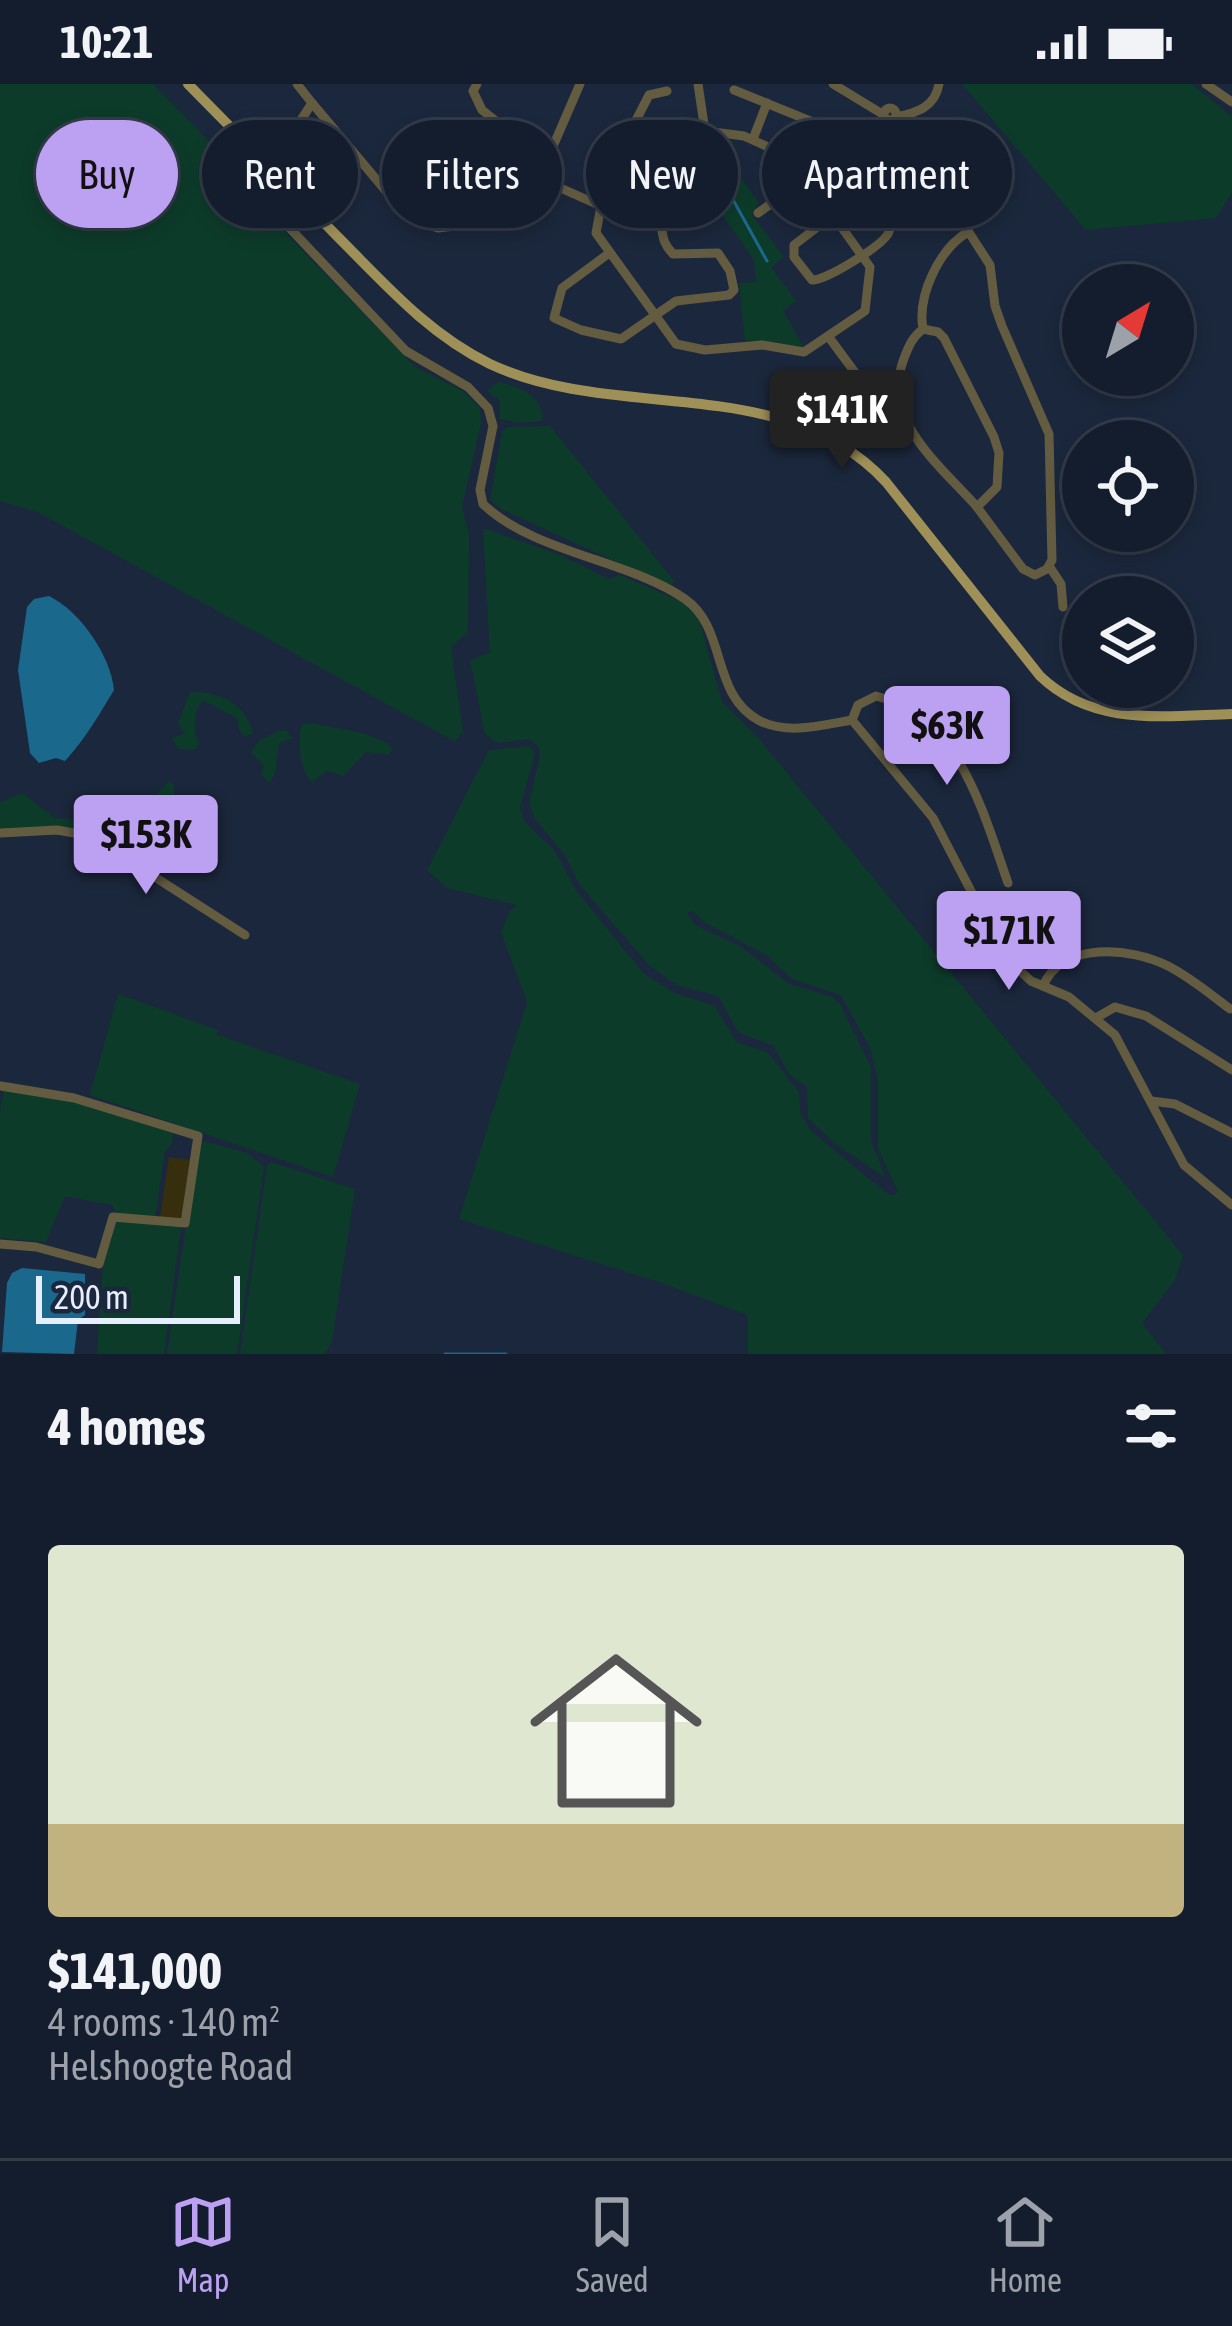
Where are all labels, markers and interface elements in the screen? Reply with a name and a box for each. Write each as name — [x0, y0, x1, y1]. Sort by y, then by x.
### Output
text: 10:21 — [60, 16, 154, 68]
chip: Buy — [36, 120, 178, 228]
chip: Rent — [202, 120, 358, 228]
chip: Filters — [382, 120, 562, 228]
chip: New — [586, 120, 738, 228]
chip: Apartment — [762, 120, 1012, 228]
north arrow — [1062, 264, 1194, 396]
map controls — [1062, 264, 1194, 708]
pin: $141K — [758, 370, 926, 472]
text: $141K — [797, 387, 887, 431]
button: locate — [1062, 420, 1194, 552]
button: layers — [1062, 576, 1194, 708]
pin: $63K — [876, 686, 1018, 788]
text: $63K — [911, 703, 983, 747]
pin: $153K — [62, 795, 230, 897]
text: $153K — [101, 812, 191, 856]
pin: $171K — [925, 891, 1093, 993]
text: $171K — [964, 908, 1054, 952]
scale bar — [36, 1270, 240, 1323]
text: 200 m — [54, 1278, 129, 1316]
icon: filters — [1118, 1393, 1184, 1459]
text: 4 homes — [48, 1397, 206, 1456]
icon: home — [508, 1623, 724, 1839]
text: $141,000 — [48, 1941, 222, 2000]
text: 4 rooms · 140 m² — [48, 2000, 280, 2044]
text: Helshoogte Road — [48, 2044, 293, 2088]
tab: Map — [170, 2189, 236, 2299]
tab: Saved — [576, 2189, 649, 2299]
tab: Home — [989, 2189, 1062, 2299]

